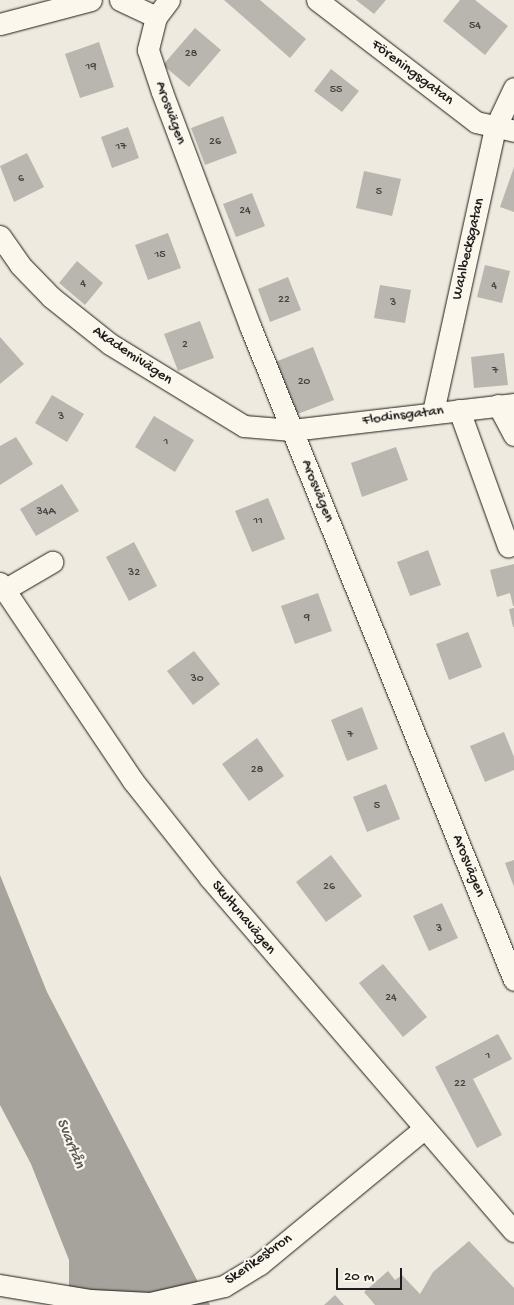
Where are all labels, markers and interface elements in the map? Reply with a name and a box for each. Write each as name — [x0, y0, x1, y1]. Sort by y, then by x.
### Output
house number: 54 — [469, 20, 481, 34]
street label: Föreningsgatan — [367, 36, 457, 110]
house number: 28 — [185, 48, 197, 62]
house number: 19 — [86, 61, 96, 75]
street label: Arosvägen — [150, 79, 190, 147]
house number: 55 — [330, 84, 342, 98]
house number: 26 — [209, 136, 221, 150]
house number: 17 — [115, 141, 127, 155]
house number: 6 — [18, 173, 24, 187]
house number: 5 — [376, 186, 382, 200]
street label: Wahlbecksgatan — [449, 196, 489, 302]
house number: 24 — [239, 205, 251, 219]
house number: 15 — [154, 249, 166, 263]
house number: 4 — [80, 278, 86, 292]
house number: 4 — [491, 280, 497, 294]
house number: 22 — [278, 294, 290, 308]
house number: 3 — [390, 297, 396, 311]
street label: Akademivägen — [89, 323, 175, 389]
house number: 2 — [182, 339, 188, 353]
house number: 7 — [492, 365, 498, 379]
house number: 20 — [298, 376, 310, 390]
street label: Flodinsgatan — [361, 402, 445, 430]
house number: 3 — [58, 411, 64, 425]
house number: 1 — [164, 436, 168, 450]
street label: Arosvägen — [296, 457, 338, 525]
house number: 34A — [37, 506, 55, 520]
house number: 11 — [253, 515, 263, 529]
house number: 32 — [128, 567, 140, 581]
house number: 9 — [304, 612, 310, 626]
house number: 30 — [190, 673, 204, 687]
house number: 7 — [347, 729, 353, 743]
house number: 28 — [251, 764, 263, 778]
house number: 5 — [374, 800, 380, 814]
street label: Arosvägen — [447, 832, 489, 900]
street label: Skultunavägen — [207, 877, 279, 959]
house number: 26 — [323, 881, 335, 895]
house number: 3 — [436, 923, 442, 937]
house number: 24 — [385, 992, 397, 1006]
house number: 1 — [486, 1050, 490, 1064]
house number: 22 — [454, 1078, 466, 1092]
water label: Svartån — [50, 1116, 88, 1172]
street label: Skerikesbron — [222, 1230, 296, 1290]
scale bar — [339, 1258, 405, 1290]
text: 20 m — [344, 1268, 374, 1286]

